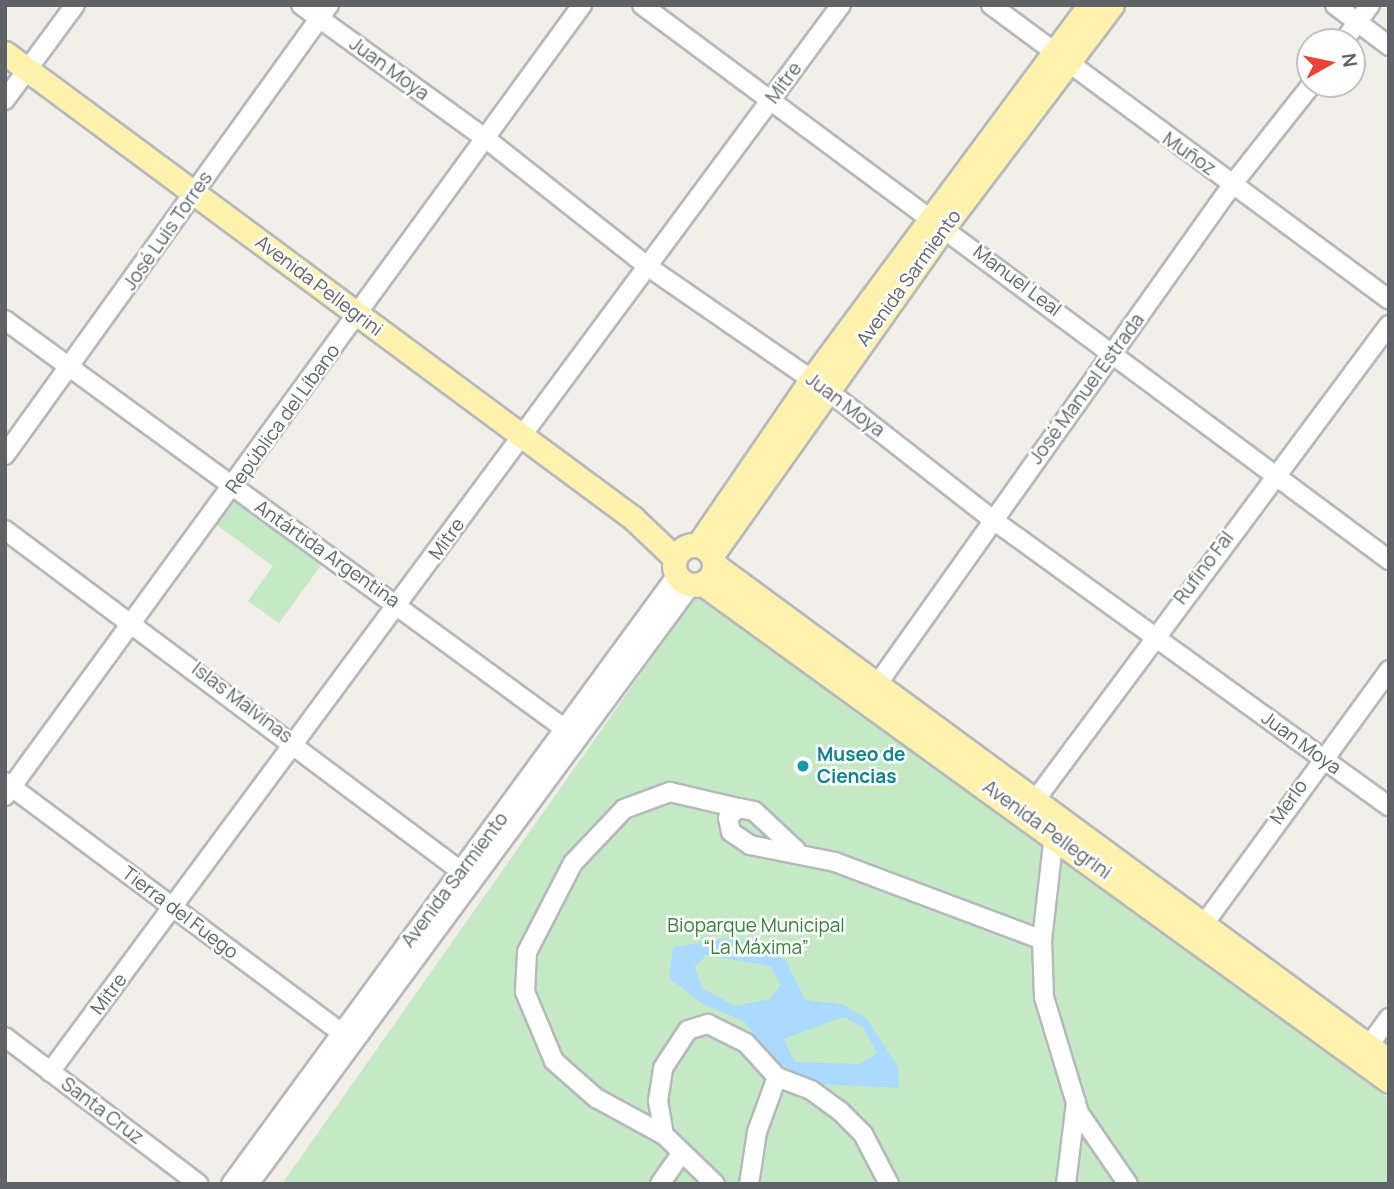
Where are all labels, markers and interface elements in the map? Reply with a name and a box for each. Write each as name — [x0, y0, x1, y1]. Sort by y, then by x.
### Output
north arrow — [1296, 28, 1366, 98]
street label: Juan Moya — [345, 33, 433, 105]
text: N — [1336, 51, 1364, 69]
street label: Mitre — [761, 58, 807, 108]
street label: Muñoz — [1158, 128, 1220, 180]
street label: José Luis Torres — [119, 167, 217, 295]
street label: Avenida Sarmiento — [852, 205, 966, 351]
street label: Avenida Pellegrini — [251, 231, 387, 341]
street label: Manuel Leal — [969, 241, 1065, 321]
street label: José Manuel Estrada — [1025, 309, 1149, 469]
street label: República del Líbano — [221, 340, 345, 498]
street label: Juan Moya — [801, 368, 889, 442]
street label: Antártida Argentina — [250, 495, 404, 613]
street label: Mitre — [424, 514, 470, 564]
street label: Rufino Fal — [1169, 527, 1239, 609]
street label: Islas Malvinas — [187, 658, 297, 748]
street label: Juan Moya — [1257, 707, 1345, 779]
place label: Museo de Ciencias — [817, 744, 906, 788]
marker: Museo de Ciencias — [795, 758, 811, 774]
street label: Merlo — [1265, 775, 1313, 829]
street label: Avenida Pellegrini — [978, 776, 1116, 884]
street label: Avenida Sarmiento — [397, 808, 513, 952]
street label: Tierra del Fuego — [117, 862, 243, 964]
park label: Bioparque Municipal “La Máxima” — [667, 915, 845, 959]
street label: Mitre — [86, 969, 132, 1019]
street label: Santa Cruz — [56, 1073, 148, 1149]

